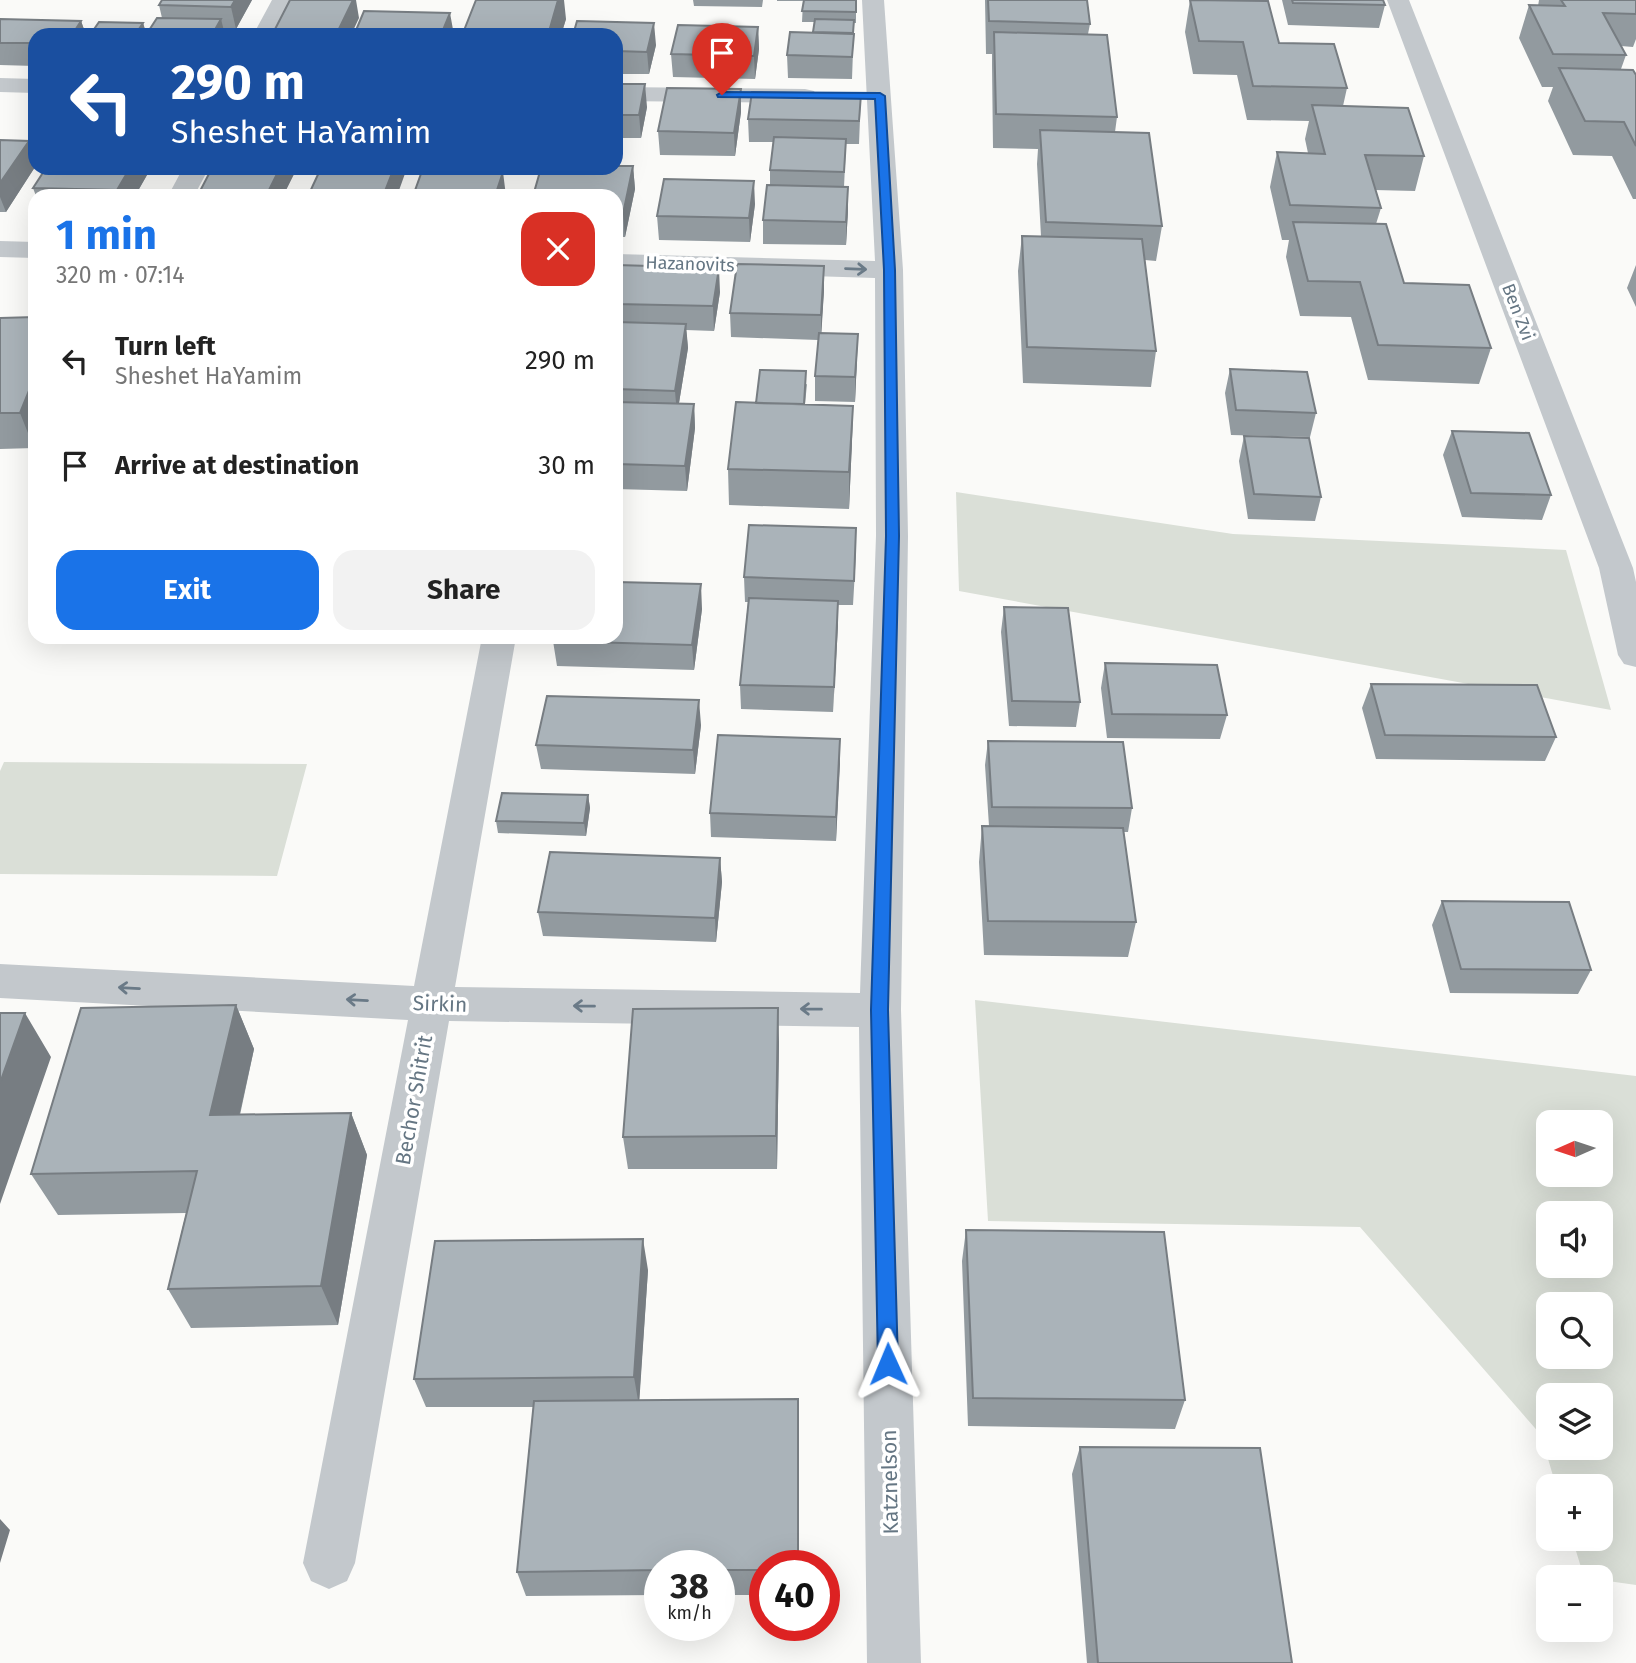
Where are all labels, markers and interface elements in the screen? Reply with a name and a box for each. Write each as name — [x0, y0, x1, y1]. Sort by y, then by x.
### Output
pin — [692, 23, 752, 95]
icon: arrive — [703, 34, 741, 72]
text: 290 m — [171, 53, 305, 112]
icon: left — [56, 56, 147, 147]
text: Sheshet HaYamim — [171, 113, 431, 151]
text: 1 min — [56, 210, 157, 260]
button: close — [521, 212, 595, 286]
street label: Hazanovits — [645, 251, 735, 277]
text: 320 m · 07:14 — [56, 261, 184, 289]
one-way arrow — [844, 262, 867, 276]
street label: Ben Zvi — [1497, 280, 1539, 344]
text: Turn left — [115, 331, 216, 362]
icon: left — [56, 342, 94, 380]
text: 290 m — [525, 345, 595, 376]
text: Sheshet HaYamim — [115, 362, 302, 390]
icon: arrive — [56, 447, 94, 485]
text: Arrive at destination — [115, 450, 359, 481]
text: 30 m — [538, 450, 595, 481]
button: Exit — [56, 550, 319, 630]
button: Share — [333, 550, 595, 630]
one-way arrow — [119, 981, 141, 994]
street label: Sirkin — [412, 990, 468, 1018]
one-way arrow — [345, 994, 368, 1007]
one-way arrow — [573, 999, 596, 1013]
one-way arrow — [800, 1002, 823, 1016]
street label: Bechor Shitrit — [390, 1033, 438, 1167]
north arrow — [1536, 1110, 1614, 1186]
map controls — [1536, 1110, 1613, 1642]
button: sound — [1536, 1201, 1613, 1278]
button: search — [1536, 1292, 1613, 1369]
position arrow — [851, 1327, 925, 1401]
button: layers — [1536, 1383, 1613, 1460]
street label: Katznelson — [876, 1429, 904, 1535]
button: + — [1536, 1474, 1613, 1551]
speed limit sign: 40 — [749, 1550, 840, 1641]
text: 38 — [670, 1565, 709, 1607]
button: − — [1536, 1565, 1613, 1642]
text: km/h — [667, 1602, 712, 1624]

